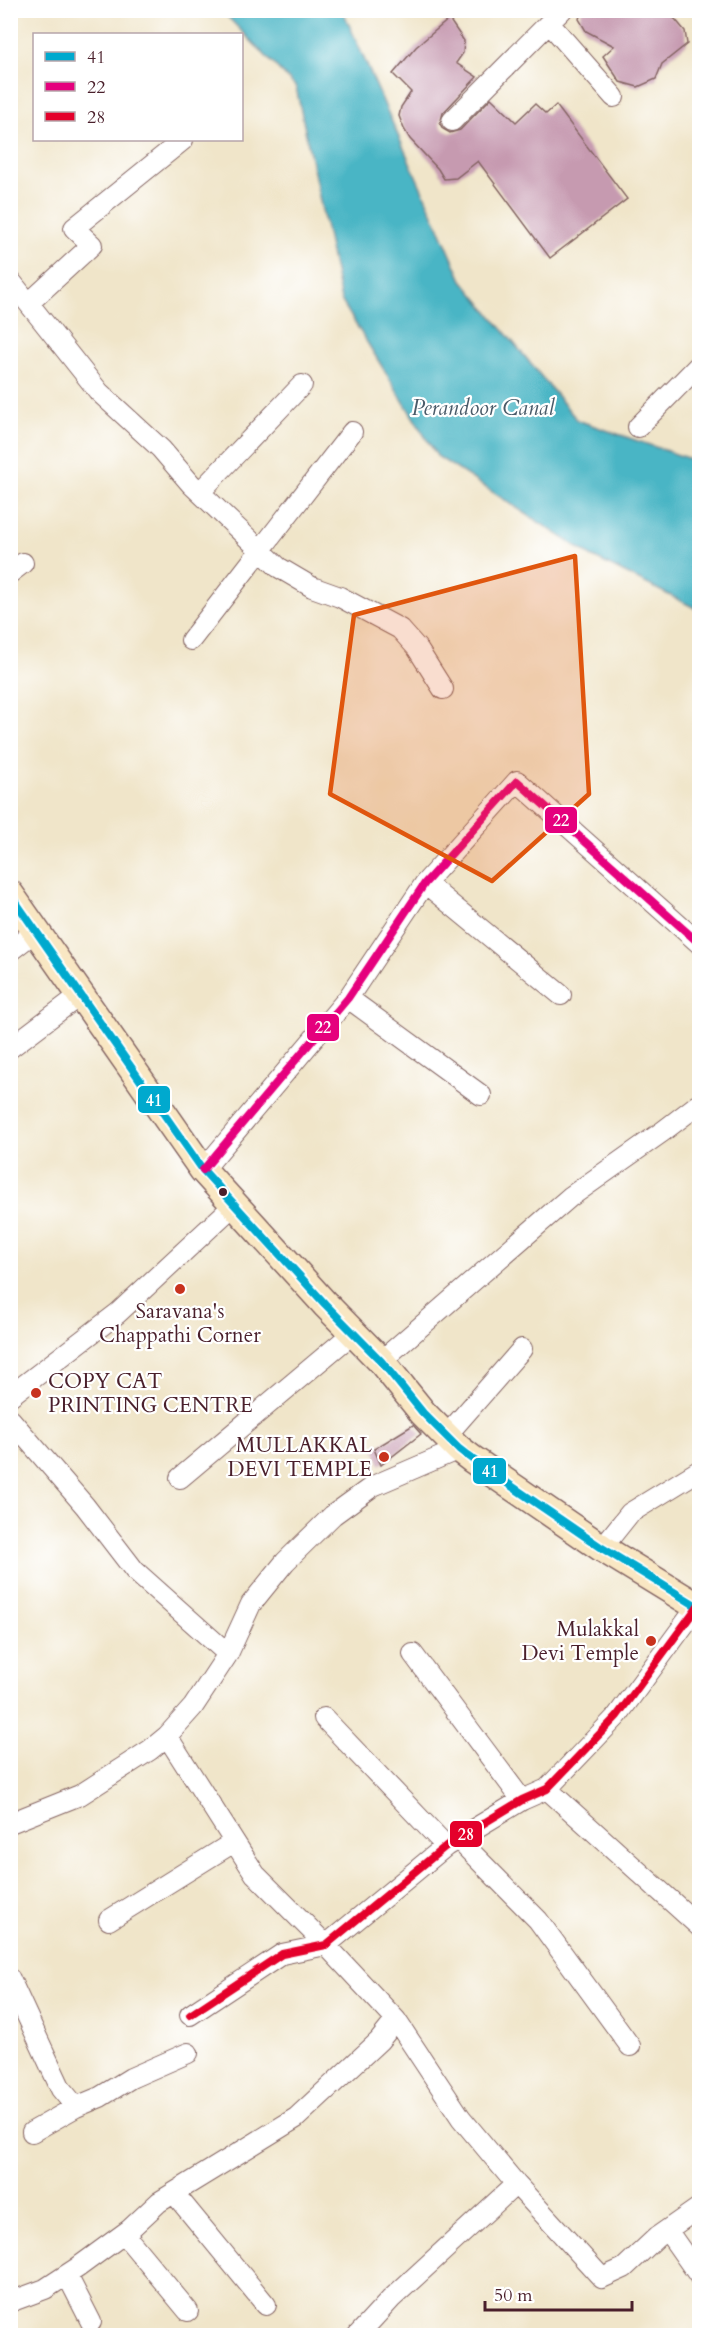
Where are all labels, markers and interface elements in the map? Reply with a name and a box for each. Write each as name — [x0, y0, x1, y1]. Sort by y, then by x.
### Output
legend — [33, 33, 243, 141]
text: 41 — [87, 45, 105, 70]
text: 22 — [87, 75, 105, 100]
text: 28 — [87, 105, 105, 130]
water label: Perandoor Canal — [412, 393, 555, 423]
line badge: 22 — [544, 806, 578, 834]
text: 22 — [553, 810, 569, 832]
line badge: 22 — [306, 1013, 340, 1042]
text: 22 — [315, 1017, 331, 1039]
line badge: 41 — [137, 1085, 171, 1114]
text: 41 — [146, 1090, 162, 1112]
unlabelled marker — [217, 1186, 229, 1198]
marker: Saravana's Chappathi Corner — [173, 1282, 187, 1296]
place label: Saravana's Chappathi Corner — [99, 1297, 261, 1350]
place label: COPY CAT PRINTING CENTRE — [48, 1367, 253, 1420]
marker: COPY CAT PRINTING CENTRE — [29, 1386, 43, 1400]
place label: MULLAKKAL DEVI TEMPLE — [228, 1431, 372, 1484]
marker: MULLAKKAL DEVI TEMPLE — [377, 1450, 391, 1464]
line badge: 41 — [472, 1457, 507, 1485]
text: 41 — [482, 1461, 498, 1483]
place label: Mulakkal Devi Temple — [521, 1615, 639, 1668]
marker: Mulakkal Devi Temple — [644, 1634, 658, 1648]
line badge: 28 — [449, 1820, 483, 1848]
text: 28 — [458, 1824, 474, 1846]
scale bar — [485, 2274, 632, 2312]
text: 50 m — [494, 2283, 533, 2308]

